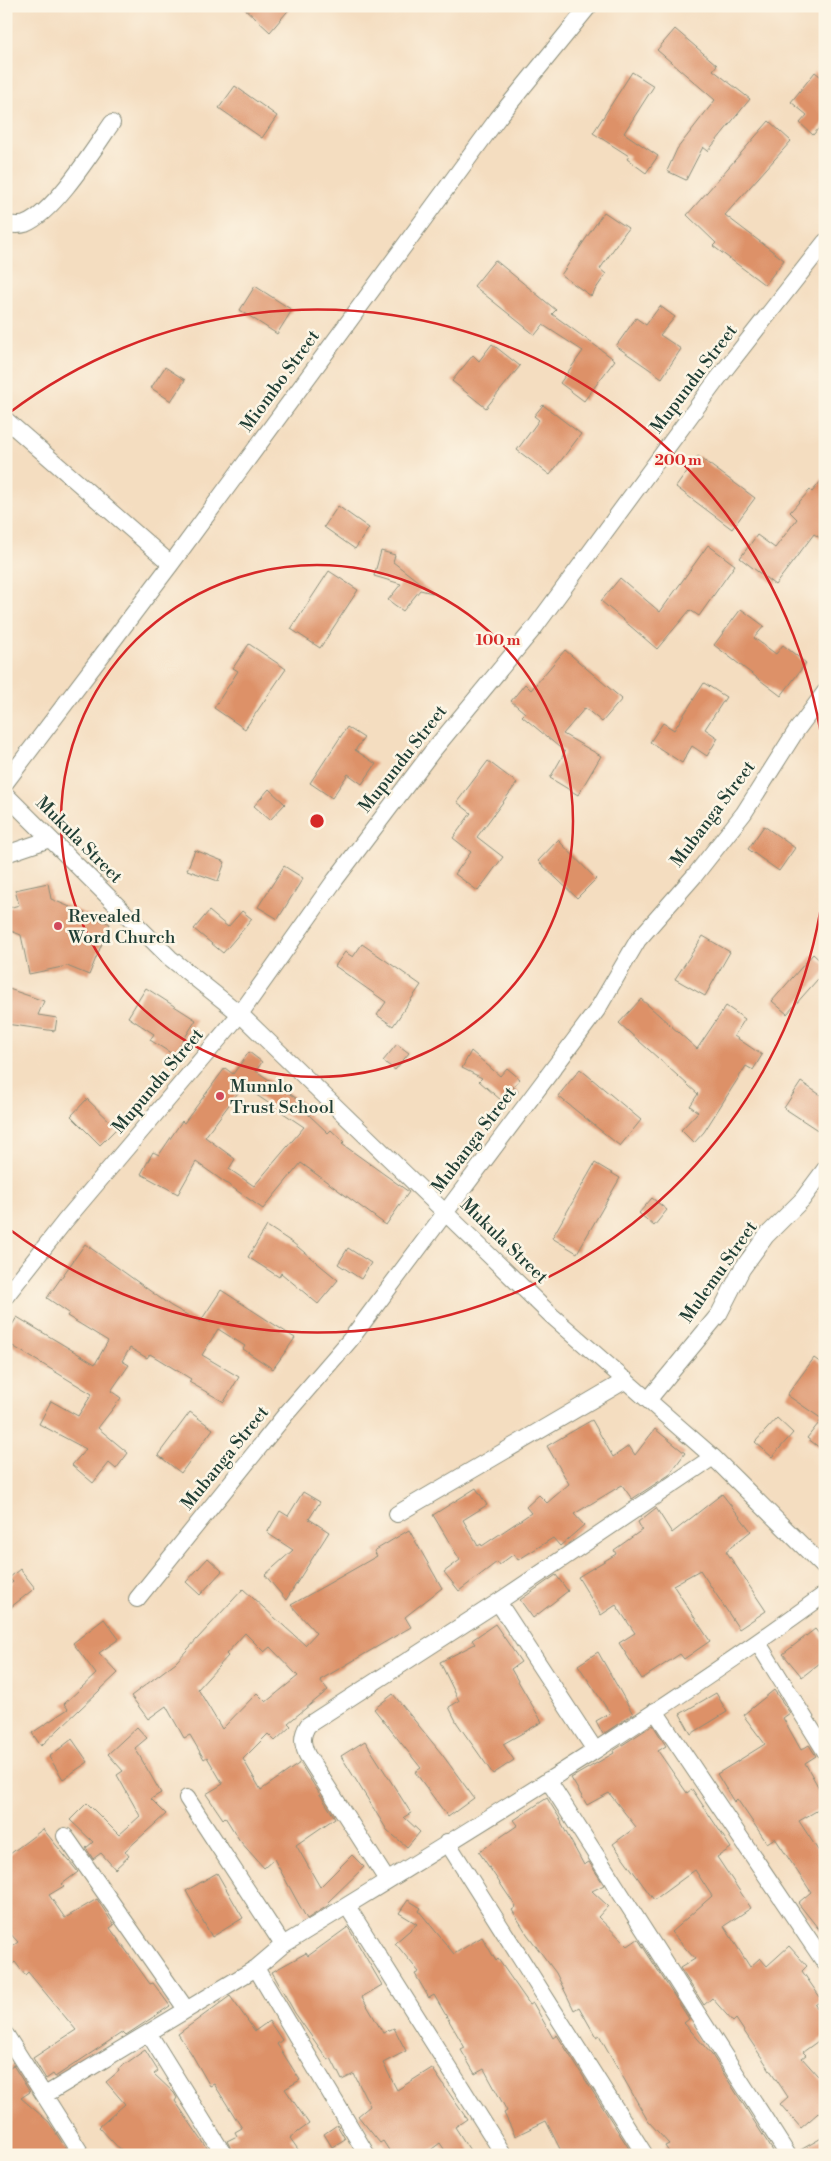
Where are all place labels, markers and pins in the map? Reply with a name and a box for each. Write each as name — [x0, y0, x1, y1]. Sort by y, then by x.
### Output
centre of rings — [308, 812, 326, 830]
place label: Revealed Word Church — [67, 905, 176, 949]
marker: Revealed Word Church — [52, 920, 64, 932]
place label: Munnlo Trust School — [230, 1075, 335, 1119]
marker: Munnlo Trust School — [214, 1090, 226, 1102]

